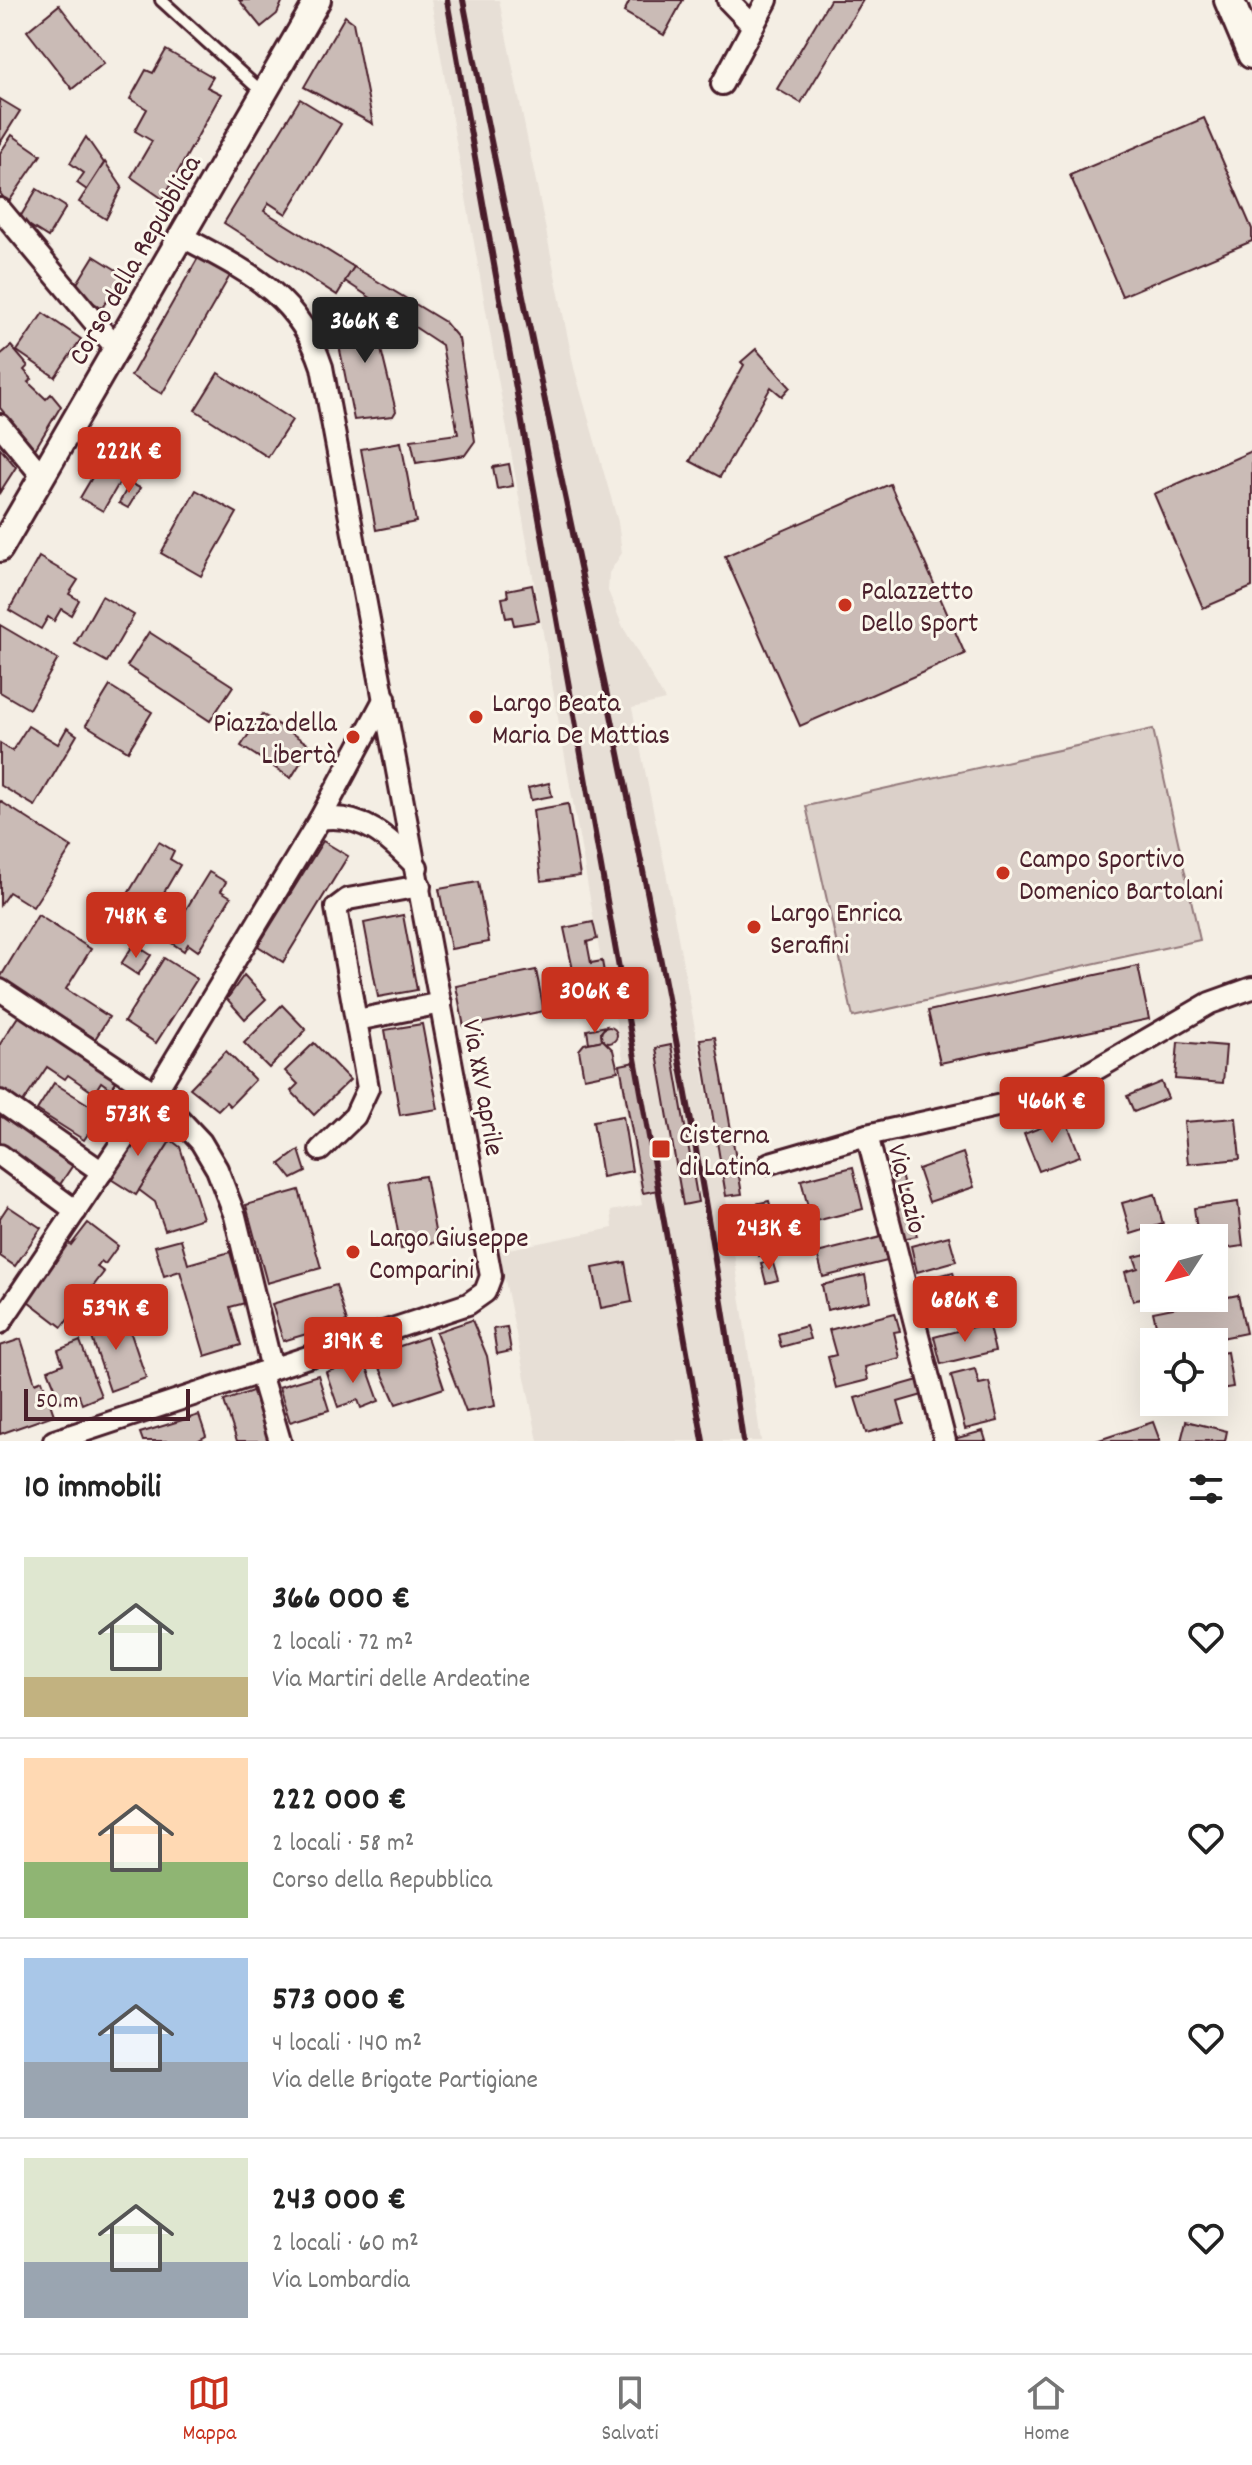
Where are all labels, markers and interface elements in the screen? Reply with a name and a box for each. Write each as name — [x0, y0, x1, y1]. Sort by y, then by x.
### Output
street label: Corso della Repubblica — [61, 148, 214, 374]
pin: 366K € — [300, 297, 430, 365]
text: 366K € — [330, 304, 400, 341]
pin: 222K € — [64, 427, 194, 495]
text: 222K € — [96, 434, 162, 471]
place label: Palazzetto Dello Sport — [861, 574, 978, 646]
marker: Palazzetto Dello Sport — [836, 596, 854, 614]
place label: Largo Beata Maria De Mattias — [492, 686, 670, 758]
place label: Piazza della Libertà — [213, 706, 338, 778]
marker: Largo Beata Maria De Mattias — [467, 708, 485, 726]
marker: Piazza della Libertà — [344, 728, 362, 746]
place label: Campo Sportivo Domenico Bartolani — [1019, 842, 1223, 914]
marker: Campo Sportivo Domenico Bartolani — [994, 864, 1012, 882]
pin: 748K € — [71, 892, 201, 960]
place label: Largo Enrica Serafini — [770, 896, 903, 968]
text: 748K € — [104, 899, 168, 936]
marker: Largo Enrica Serafini — [745, 918, 763, 936]
pin: 306K € — [530, 967, 660, 1035]
text: 306K € — [560, 974, 630, 1011]
street label: Via XXV aprile — [448, 1016, 512, 1159]
pin: 466K € — [987, 1077, 1117, 1145]
text: 466K € — [1018, 1084, 1086, 1121]
pin: 573K € — [73, 1090, 203, 1158]
text: 573K € — [105, 1097, 171, 1134]
place label: Cisterna di Latina — [679, 1118, 771, 1190]
marker: Cisterna di Latina — [650, 1138, 672, 1160]
street label: Via Lazio — [874, 1140, 935, 1238]
pin: 243K € — [704, 1204, 834, 1272]
text: 243K € — [736, 1211, 802, 1248]
place label: Largo Giuseppe Comparini — [369, 1221, 529, 1293]
north arrow — [1140, 1224, 1228, 1312]
map controls — [1140, 1224, 1228, 1416]
marker: Largo Giuseppe Comparini — [344, 1243, 362, 1261]
pin: 686K € — [900, 1276, 1030, 1344]
text: 686K € — [931, 1283, 999, 1320]
pin: 539K € — [51, 1284, 181, 1352]
text: 539K € — [82, 1291, 150, 1328]
pin: 319K € — [288, 1317, 418, 1385]
text: 319K € — [322, 1324, 384, 1361]
button: locate — [1140, 1328, 1228, 1416]
scale bar — [24, 1385, 190, 1421]
text: 50 m — [36, 1387, 78, 1418]
text: 10 immobili — [24, 1465, 161, 1514]
icon: filters — [1184, 1467, 1228, 1511]
text: 366 000 € — [272, 1576, 411, 1625]
icon: home — [88, 1589, 184, 1685]
icon: heart — [1184, 1615, 1228, 1659]
text: 2 locali · 72 m² — [272, 1625, 413, 1662]
text: Via Martiri delle Ardeatine — [272, 1662, 530, 1699]
text: 222 000 € — [272, 1777, 407, 1826]
icon: home — [88, 1790, 184, 1886]
icon: heart — [1184, 1816, 1228, 1860]
text: 2 locali · 58 m² — [272, 1826, 414, 1863]
text: Corso della Repubblica — [272, 1863, 492, 1900]
text: 573 000 € — [272, 1977, 406, 2026]
icon: home — [88, 1990, 184, 2086]
icon: heart — [1184, 2016, 1228, 2060]
text: 4 locali · 140 m² — [272, 2026, 422, 2063]
text: Via delle Brigate Partigiane — [272, 2063, 538, 2100]
text: 243 000 € — [272, 2177, 406, 2226]
icon: home — [88, 2190, 184, 2286]
icon: heart — [1184, 2216, 1228, 2260]
text: 2 locali · 60 m² — [272, 2226, 419, 2263]
text: Via Lombardia — [272, 2263, 410, 2300]
tab: Mappa — [183, 2371, 236, 2450]
tab: Salvati — [602, 2371, 658, 2450]
tab: Home — [1024, 2371, 1069, 2450]

